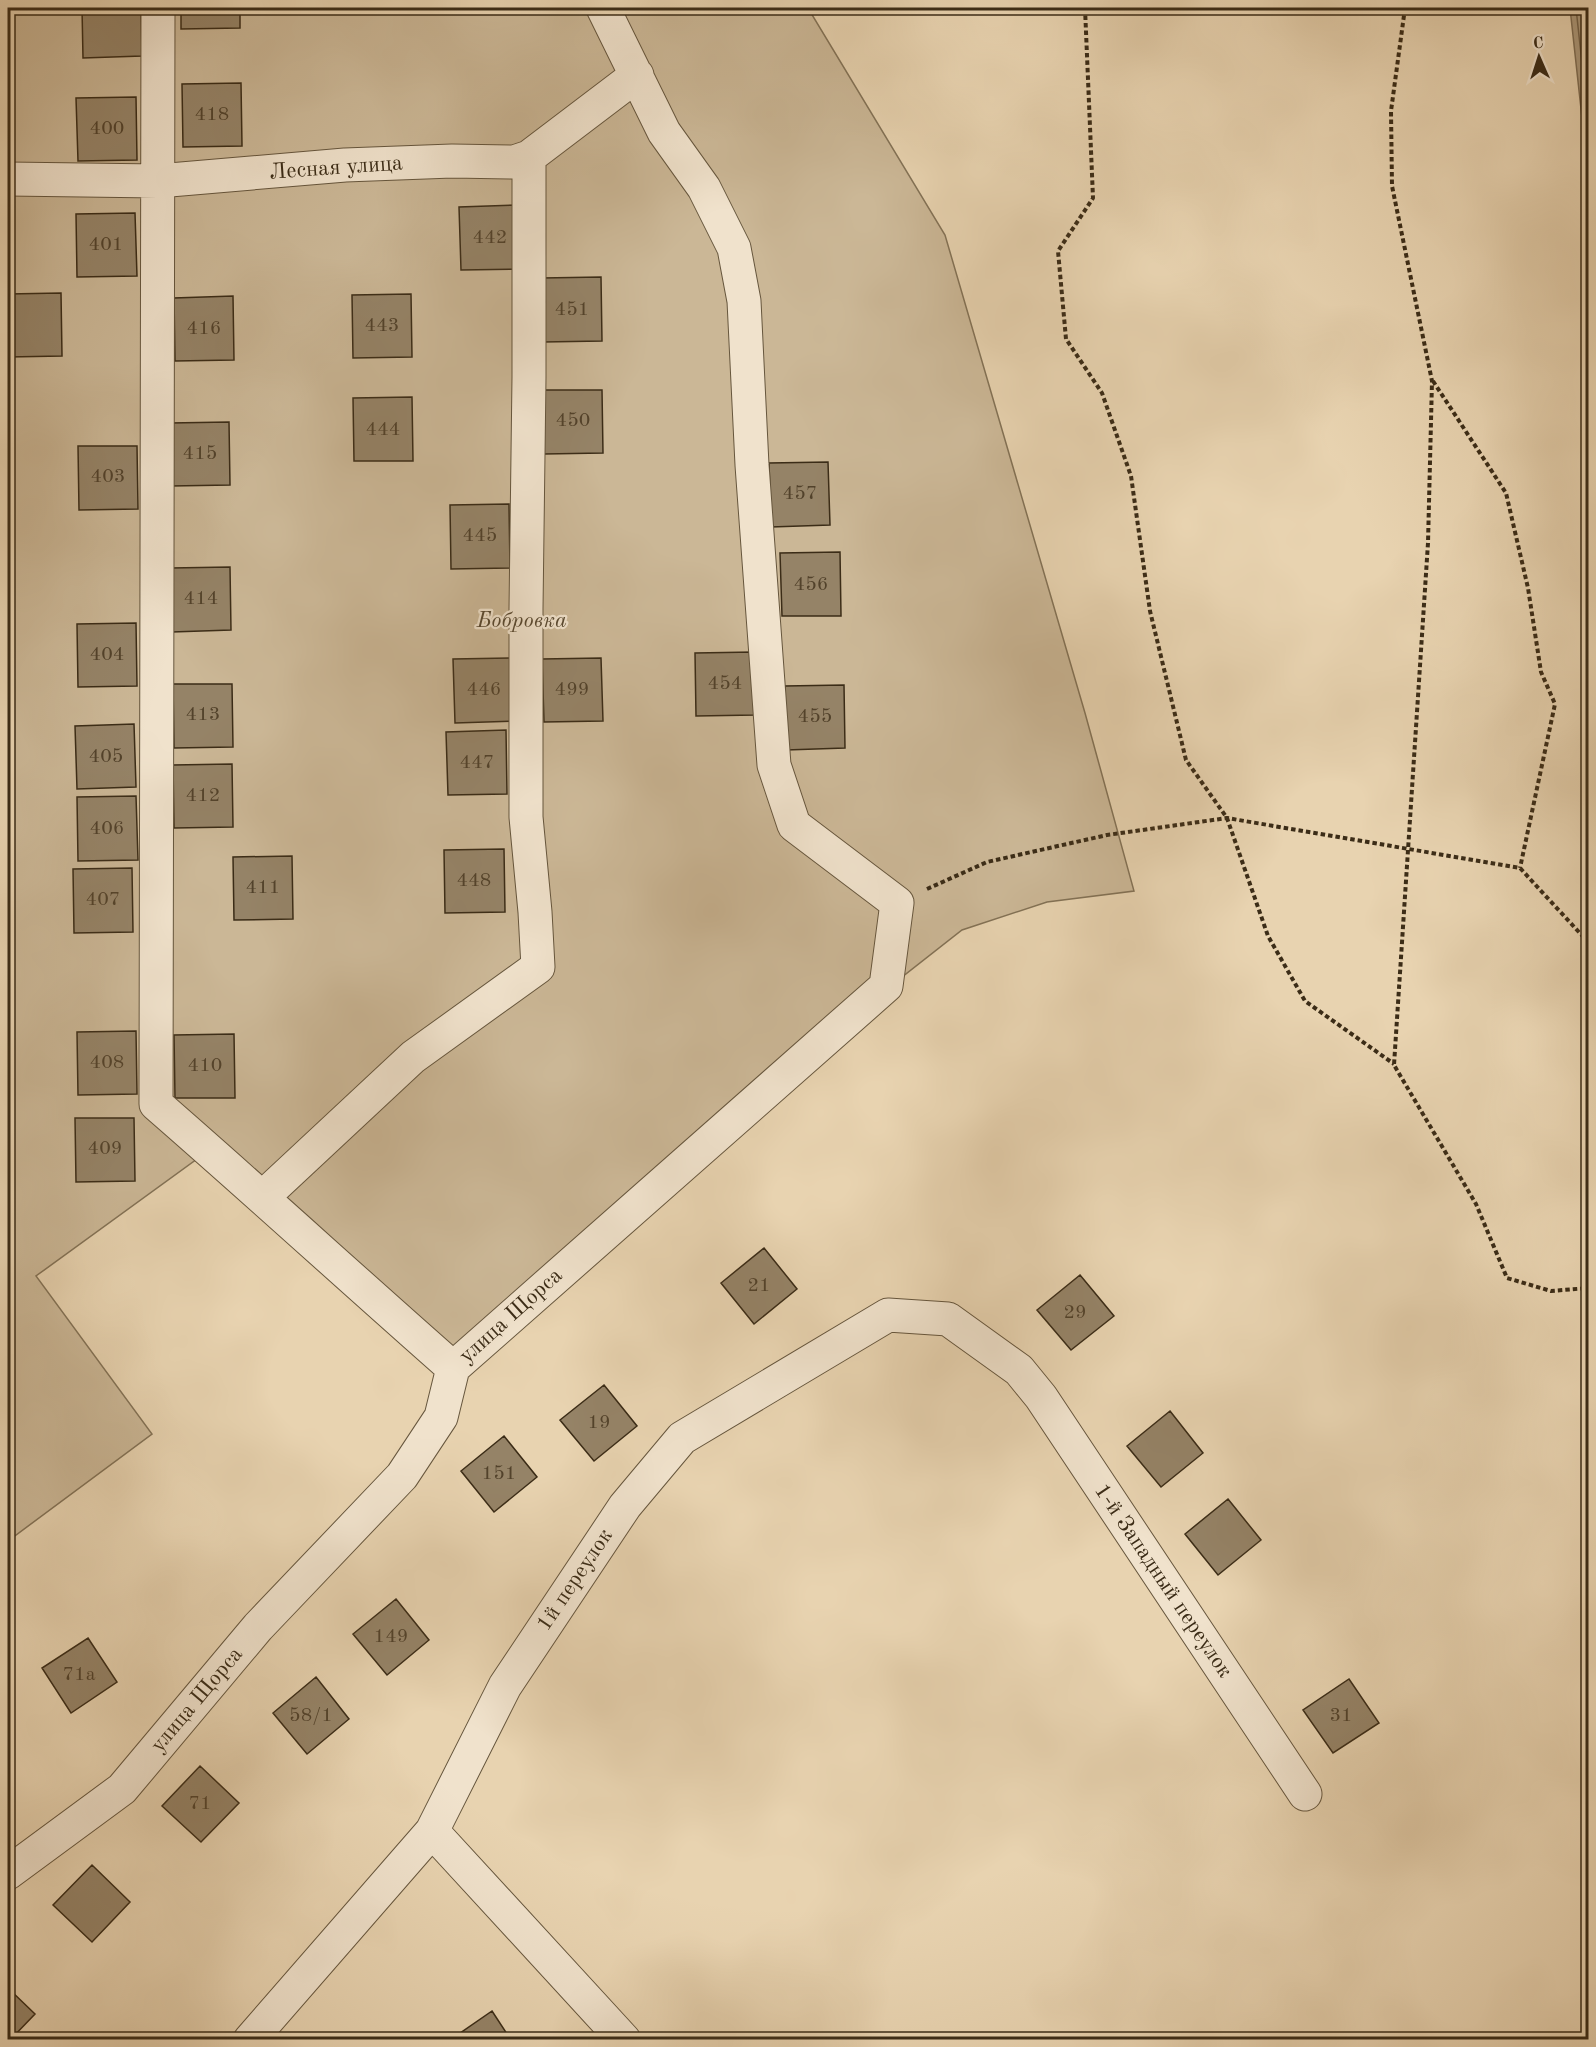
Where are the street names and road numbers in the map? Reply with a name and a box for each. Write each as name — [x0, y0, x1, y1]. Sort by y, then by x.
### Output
street label: Лесная улица — [269, 152, 404, 184]
street label: улица Щорса — [455, 1264, 567, 1368]
street label: 1-й Западный переулок — [1090, 1480, 1236, 1682]
street label: 1й переулок — [533, 1525, 617, 1635]
street label: улица Щорса — [147, 1643, 247, 1757]

